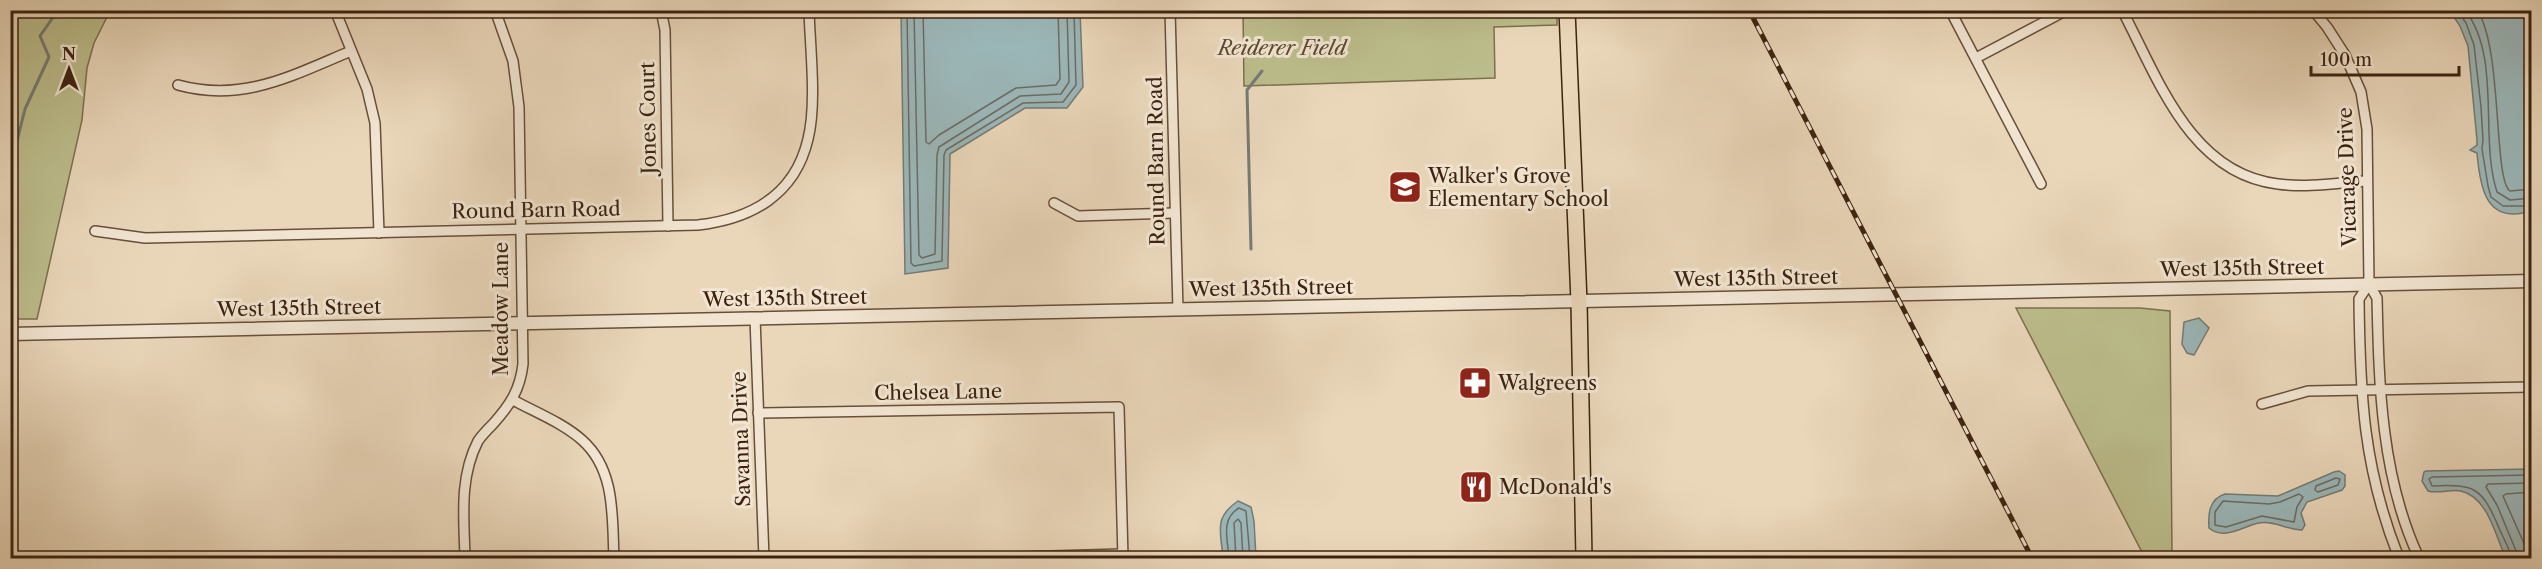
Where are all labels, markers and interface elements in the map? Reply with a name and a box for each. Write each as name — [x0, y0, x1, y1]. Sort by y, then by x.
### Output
park label: Reiderer Field — [1216, 36, 1348, 60]
north arrow — [39, 39, 99, 99]
scale bar — [2311, 39, 2460, 77]
text: N — [62, 44, 76, 64]
text: 100 m — [2320, 49, 2372, 71]
street label: Jones Court — [635, 62, 661, 177]
street label: Round Barn Road — [1143, 76, 1169, 246]
street label: Vicarage Drive — [2333, 107, 2361, 248]
place label: Walker's Grove Elementary School — [1427, 164, 1609, 211]
school or university icon: Walker's Grove Elementary School — [1387, 169, 1423, 205]
street label: Round Barn Road — [451, 197, 621, 223]
street label: Meadow Lane — [489, 242, 513, 376]
street label: West 135th Street — [2159, 255, 2324, 281]
street label: West 135th Street — [1673, 265, 1838, 291]
street label: West 135th Street — [1188, 275, 1353, 301]
street label: West 135th Street — [702, 285, 867, 311]
street label: West 135th Street — [216, 295, 381, 321]
pharmacy icon: Walgreens — [1457, 365, 1493, 401]
street label: Savanna Drive — [727, 371, 755, 507]
place label: Walgreens — [1497, 371, 1597, 395]
street label: Chelsea Lane — [874, 379, 1002, 405]
restaurant icon: McDonald's — [1458, 469, 1494, 505]
place label: McDonald's — [1499, 475, 1612, 499]

